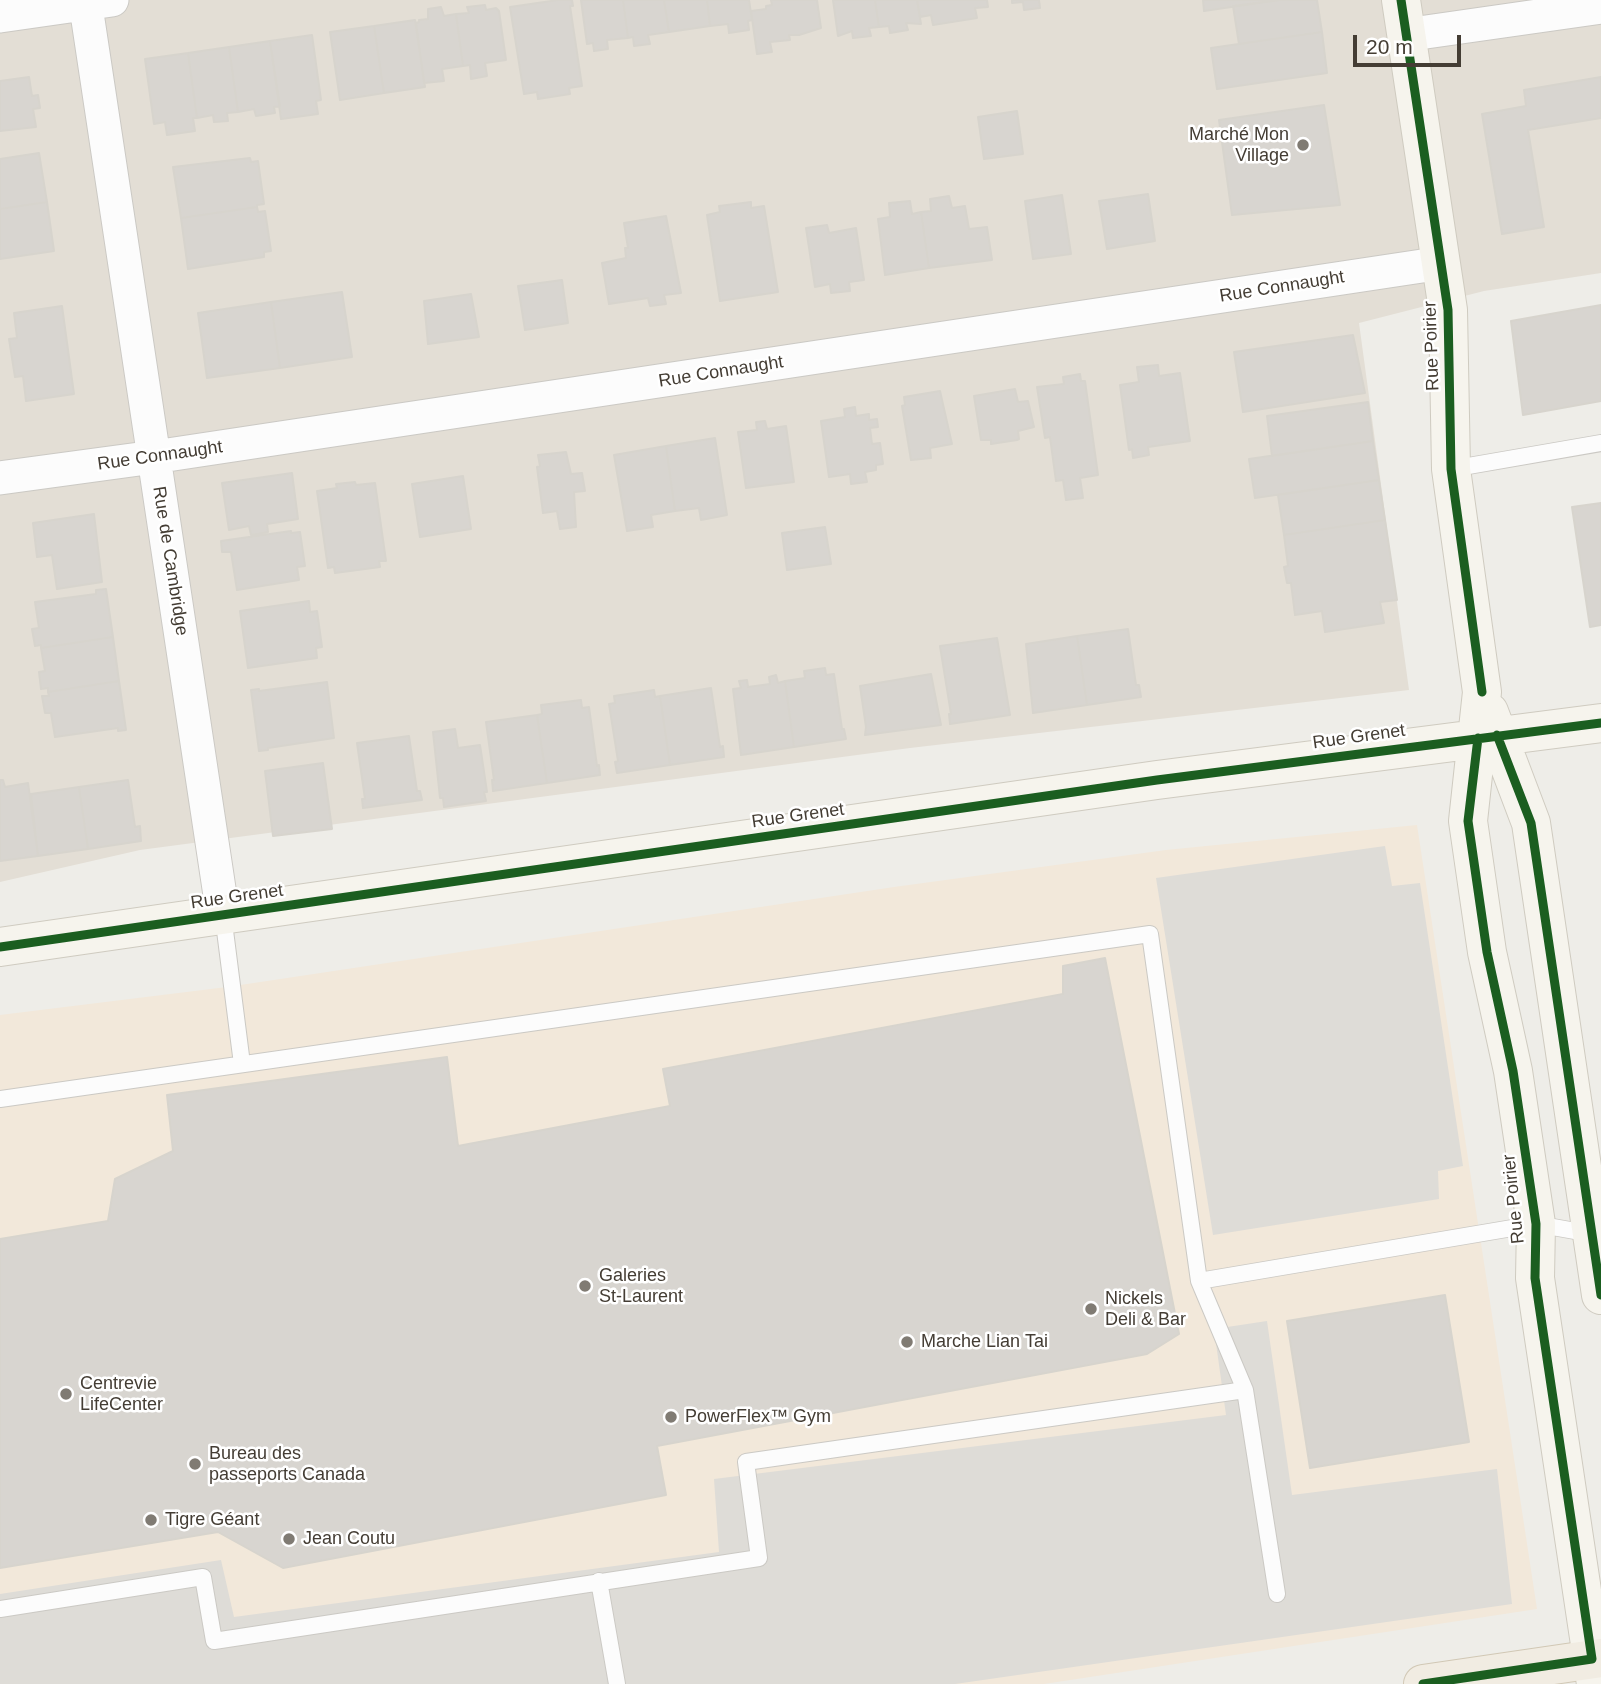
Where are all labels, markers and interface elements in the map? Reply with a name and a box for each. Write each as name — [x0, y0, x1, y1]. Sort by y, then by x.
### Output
scale bar — [1356, 21, 1464, 65]
text: 20 m — [1366, 35, 1413, 58]
place label: Marché Mon Village — [1189, 124, 1289, 166]
marker: Marché Mon Village — [1295, 137, 1311, 153]
street label: Rue Connaught — [1218, 266, 1346, 308]
street label: Rue Poirier — [1420, 301, 1444, 391]
street label: Rue Connaught — [657, 351, 785, 393]
street label: Rue Connaught — [96, 437, 224, 475]
street label: Rue de Cambridge — [148, 485, 192, 637]
street label: Rue Grenet — [1311, 720, 1407, 754]
street label: Rue Grenet — [750, 799, 846, 833]
street label: Rue Grenet — [189, 880, 285, 914]
street label: Rue Poirier — [1499, 1153, 1529, 1245]
place label: Galeries St-Laurent — [599, 1265, 683, 1308]
marker: Galeries St-Laurent — [577, 1278, 593, 1294]
place label: Nickels Deli & Bar — [1105, 1288, 1186, 1330]
marker: Nickels Deli & Bar — [1083, 1301, 1099, 1317]
place label: Marche Lian Tai — [921, 1331, 1048, 1353]
marker: Marche Lian Tai — [899, 1334, 915, 1350]
place label: Centrevie LifeCenter — [80, 1373, 163, 1416]
marker: Centrevie LifeCenter — [58, 1386, 74, 1402]
place label: PowerFlex™ Gym — [685, 1406, 831, 1428]
marker: PowerFlex™ Gym — [663, 1409, 679, 1425]
place label: Bureau des passeports Canada — [209, 1443, 365, 1486]
marker: Bureau des passeports Canada — [187, 1456, 203, 1472]
place label: Tigre Géant — [165, 1509, 259, 1531]
marker: Tigre Géant — [143, 1512, 159, 1528]
place label: Jean Coutu — [303, 1528, 395, 1550]
marker: Jean Coutu — [281, 1531, 297, 1547]

